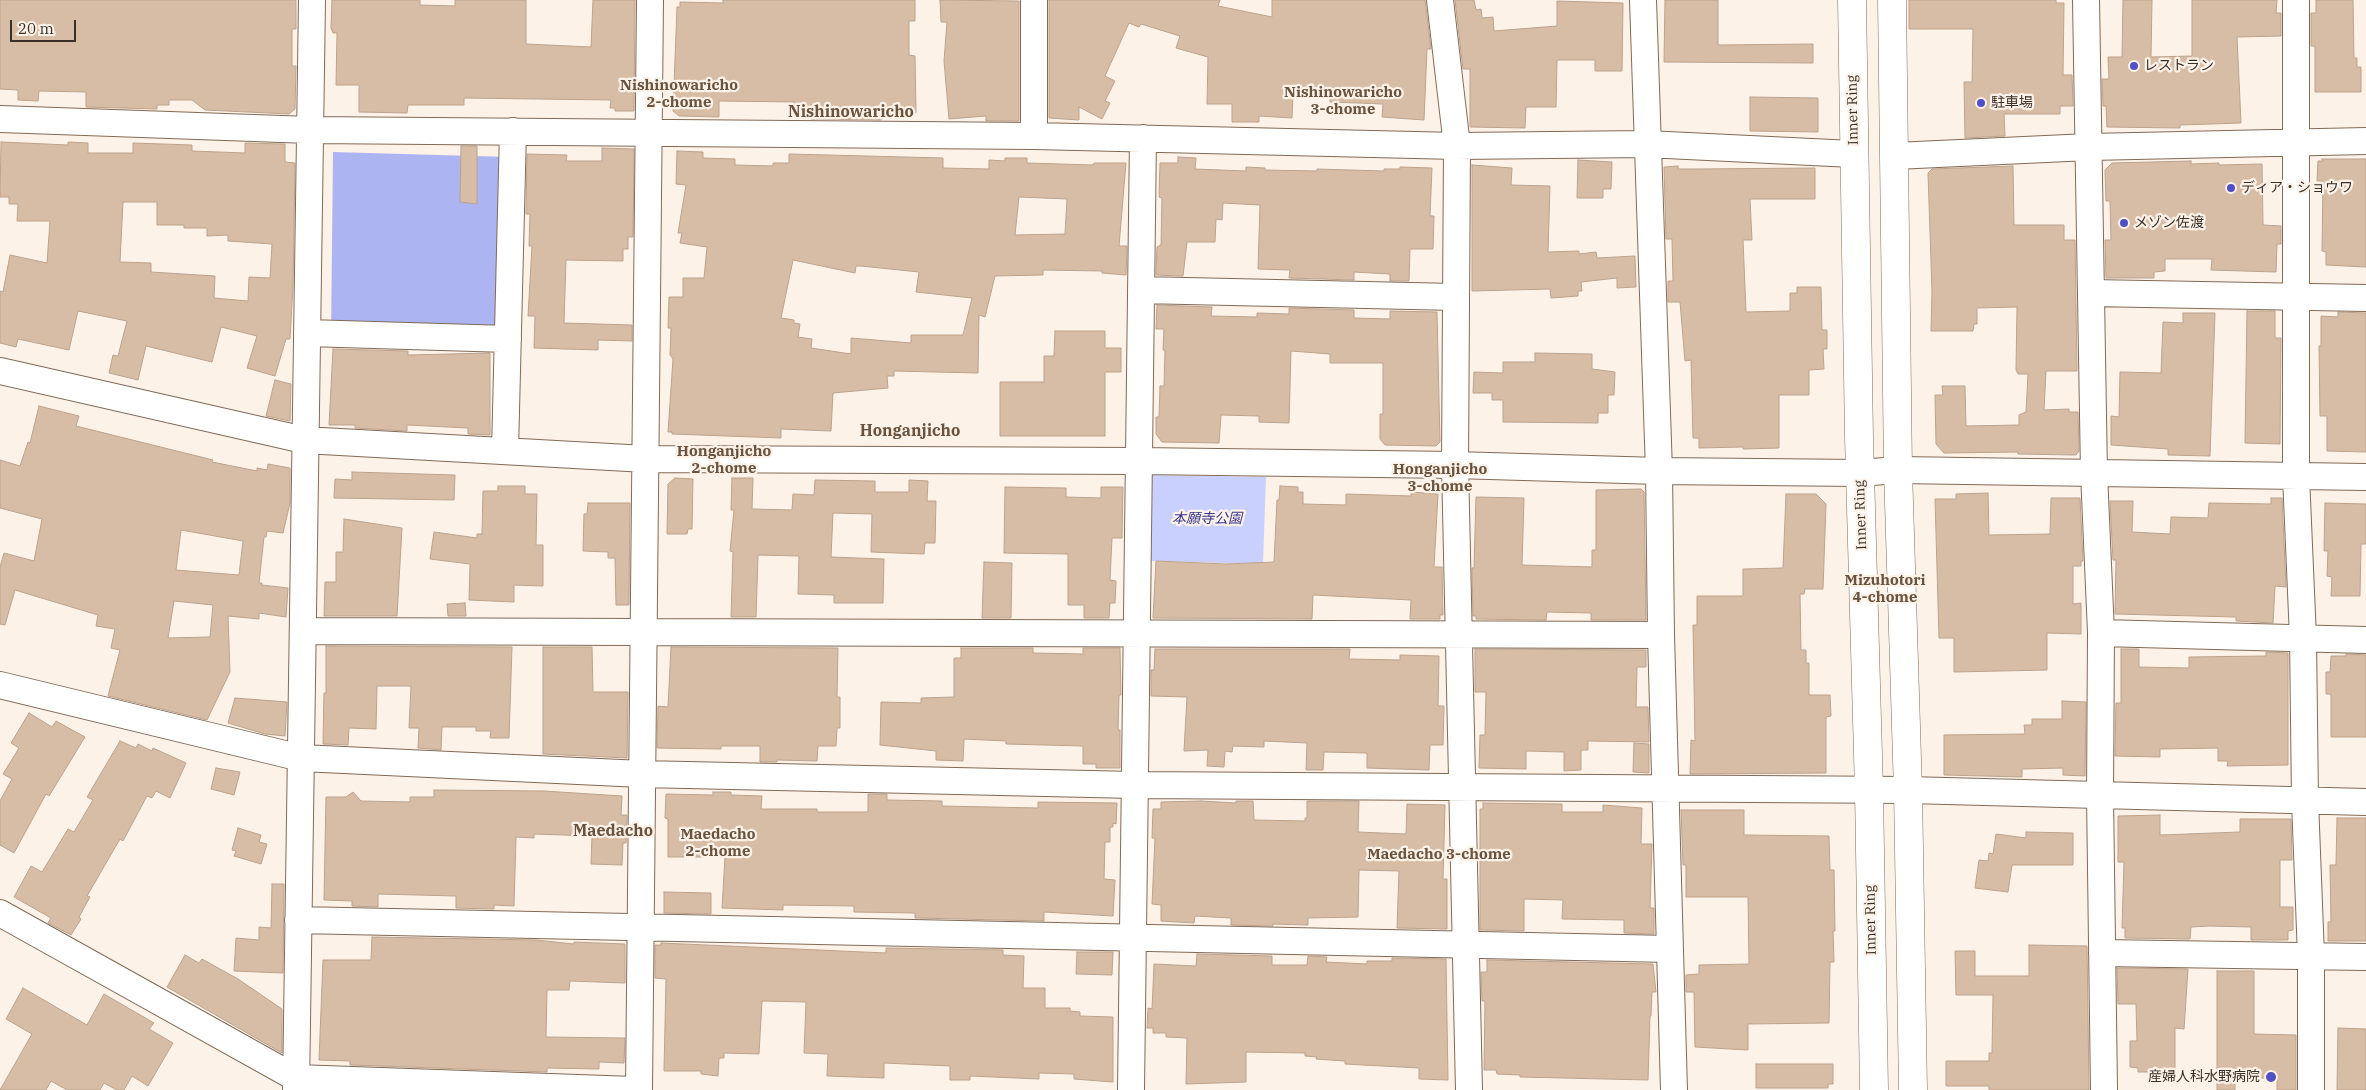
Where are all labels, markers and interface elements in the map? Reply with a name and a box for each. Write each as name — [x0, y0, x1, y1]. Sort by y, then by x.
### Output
scale bar — [12, 10, 79, 42]
text: 20 m — [18, 19, 54, 38]
place label: レストラン — [2144, 58, 2214, 74]
marker: レストラン — [2128, 60, 2140, 72]
street label: Inner Ring — [1844, 75, 1862, 145]
district label: Nishinowaricho 2-chome — [620, 77, 738, 112]
district label: Nishinowaricho 3-chome — [1284, 84, 1402, 119]
place label: 駐車場 — [1991, 95, 2033, 111]
marker: 駐車場 — [1975, 97, 1987, 109]
district label: Nishinowaricho — [788, 102, 914, 122]
place label: ディア・ショウワ — [2241, 180, 2353, 196]
marker: ディア・ショウワ — [2225, 182, 2237, 194]
place label: メゾン佐渡 — [2134, 215, 2204, 231]
marker: メゾン佐渡 — [2118, 217, 2130, 229]
district label: Honganjicho — [860, 421, 960, 441]
district label: Honganjicho 2-chome — [677, 443, 771, 478]
district label: Honganjicho 3-chome — [1393, 461, 1487, 496]
street label: Inner Ring — [1851, 480, 1871, 550]
park label: 本願寺公園 — [1172, 511, 1242, 527]
district label: Mizuhotori 4-chome — [1844, 572, 1926, 607]
district label: Maedacho — [573, 821, 653, 841]
district label: Maedacho 2-chome — [680, 826, 756, 861]
district label: Maedacho 3-chome — [1367, 846, 1511, 864]
street label: Inner Ring — [1862, 885, 1880, 955]
place label: 産婦人科水野病院 — [2148, 1069, 2260, 1085]
marker: 産婦人科水野病院 — [2264, 1070, 2278, 1084]

